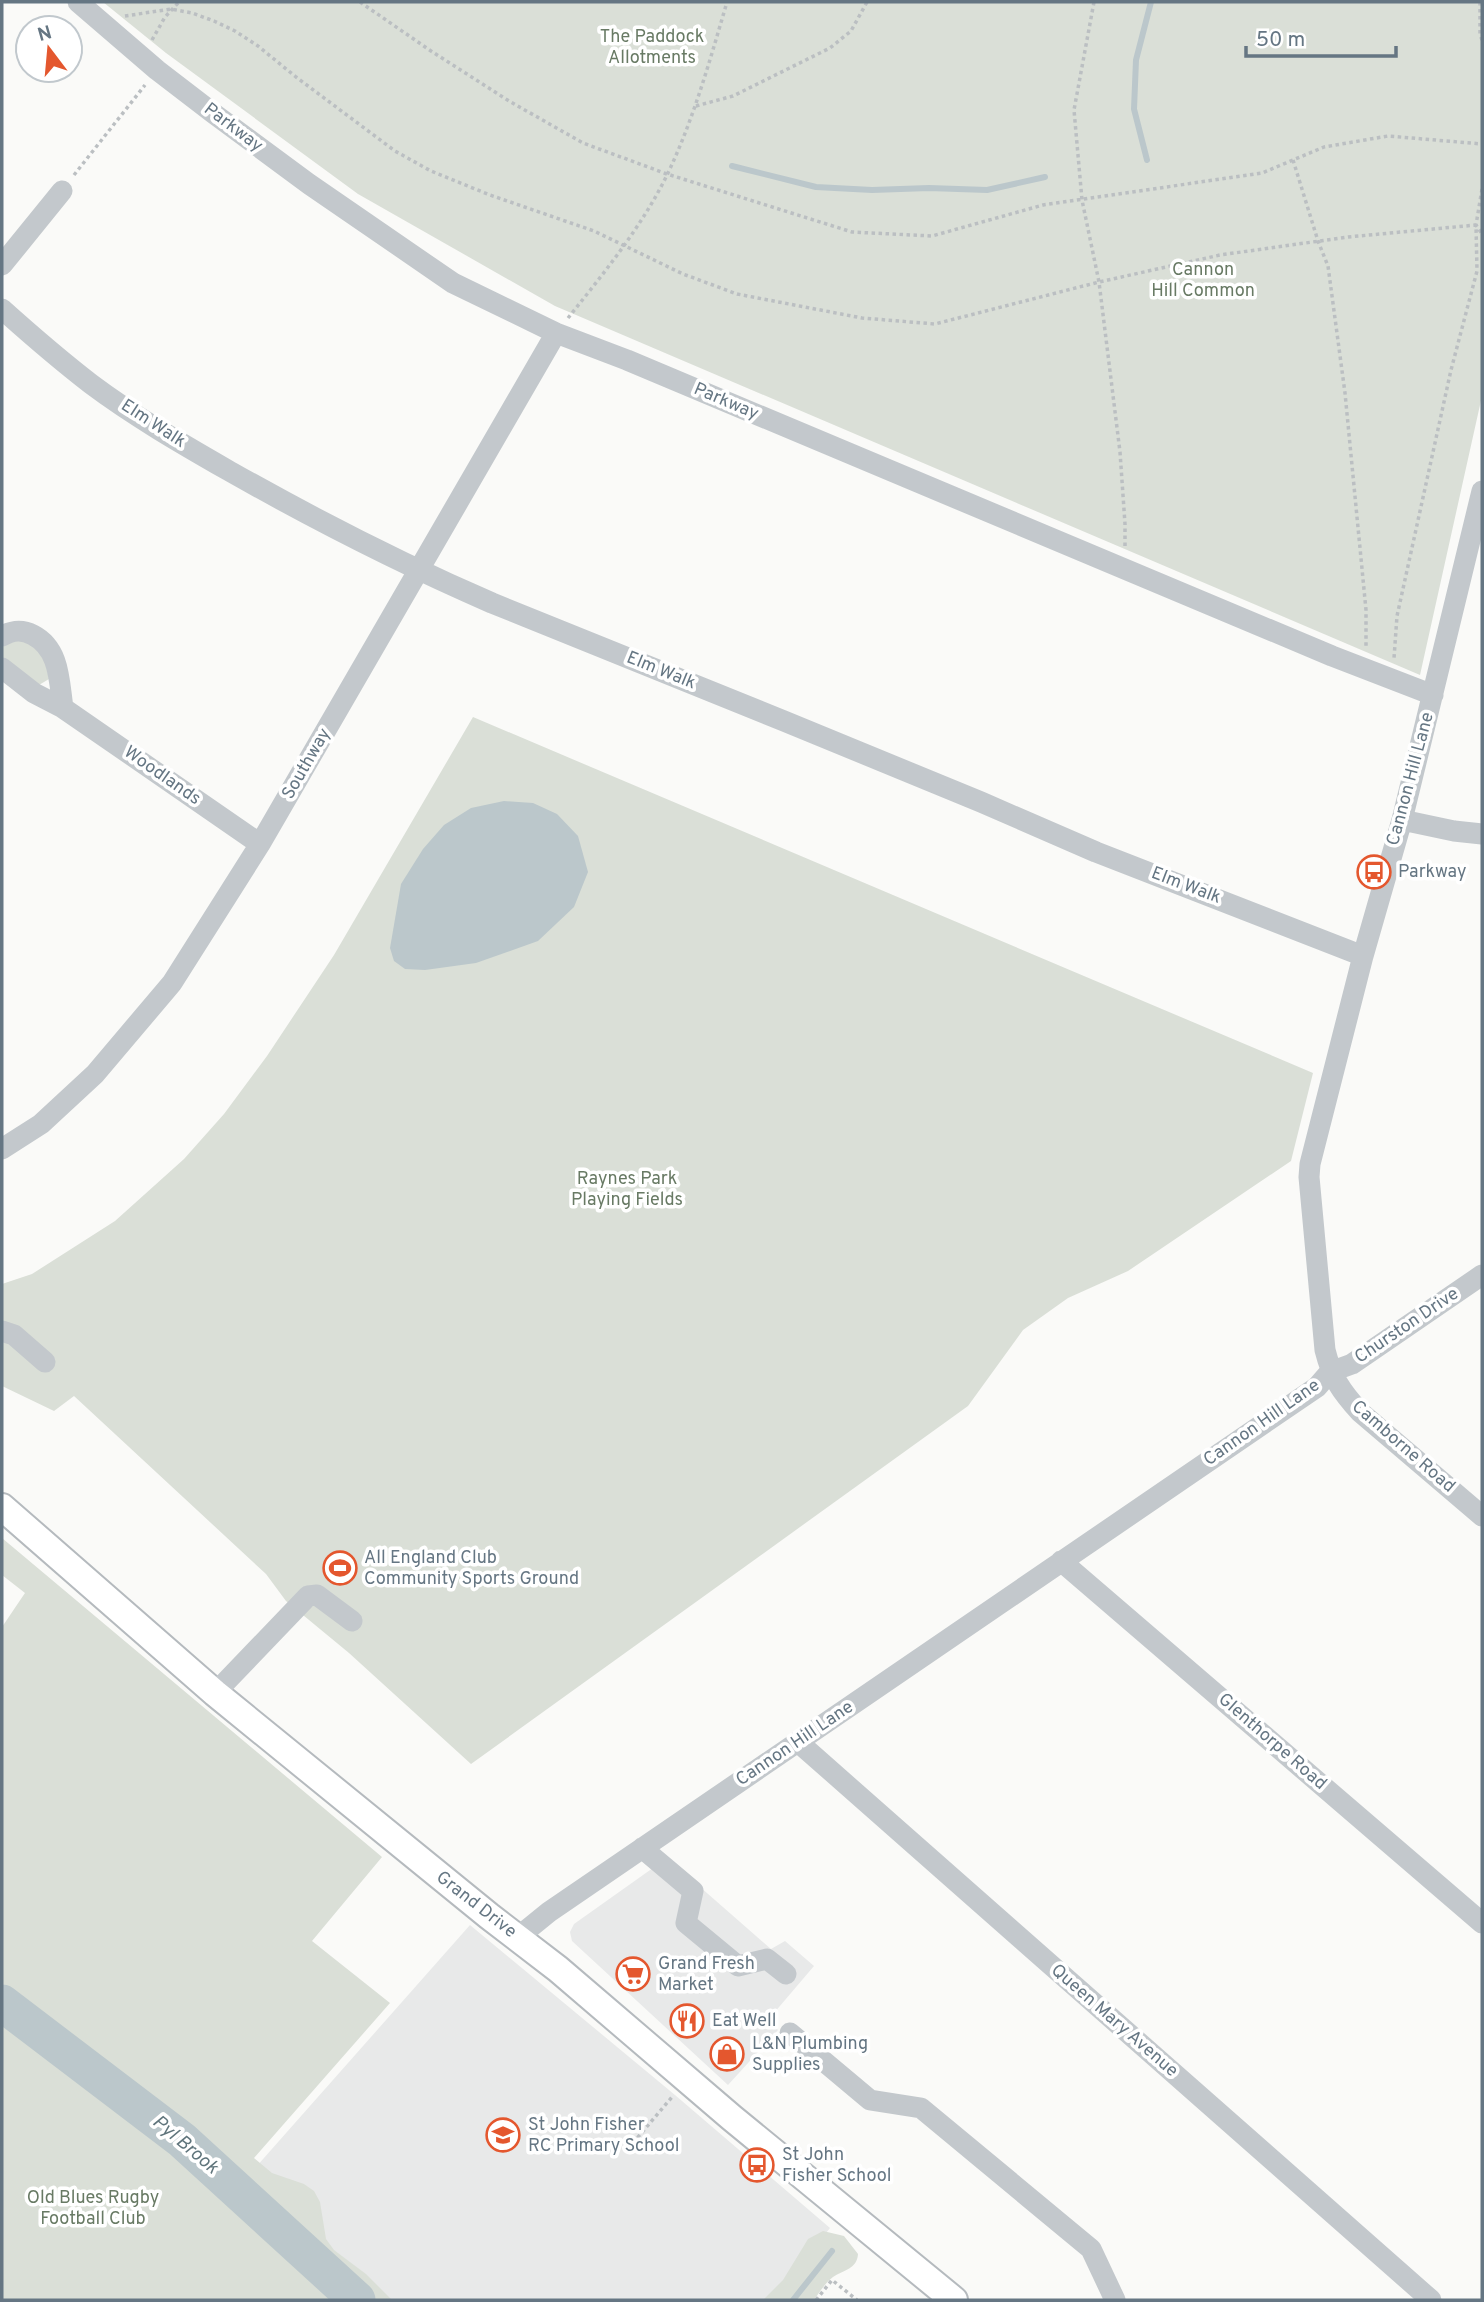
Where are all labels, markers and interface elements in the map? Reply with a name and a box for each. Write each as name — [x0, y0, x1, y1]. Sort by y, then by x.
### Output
north arrow — [14, 14, 84, 84]
scale bar — [1246, 14, 1396, 58]
text: N — [35, 21, 55, 48]
park label: The Paddock Allotments — [600, 26, 704, 70]
text: 50 m — [1256, 27, 1305, 54]
street label: Parkway — [199, 98, 267, 158]
park label: Cannon Hill Common — [1151, 259, 1255, 303]
street label: Parkway — [690, 378, 762, 426]
street label: Elm Walk — [116, 394, 190, 454]
street label: Elm Walk — [623, 647, 699, 695]
street label: Cannon Hill Lane — [1382, 710, 1440, 848]
street label: Southway — [277, 724, 337, 804]
street label: Woodlands — [119, 741, 205, 811]
bus stop icon: Parkway — [1355, 853, 1393, 891]
place label: Parkway — [1398, 861, 1467, 884]
street label: Elm Walk — [1148, 862, 1224, 910]
park label: Raynes Park Playing Fields — [571, 1168, 683, 1212]
street label: Churston Drive — [1351, 1283, 1463, 1369]
street label: Cannon Hill Lane — [1199, 1374, 1325, 1472]
street label: Camborne Road — [1346, 1396, 1460, 1498]
place label: All England Club Community Sports Ground — [364, 1547, 579, 1591]
sports icon: All England Club Community Sports Ground — [321, 1549, 359, 1587]
street label: Glenthorpe Road — [1213, 1689, 1331, 1795]
street label: Cannon Hill Lane — [732, 1696, 858, 1792]
street label: Grand Drive — [431, 1866, 521, 1944]
place label: Grand Fresh Market — [658, 1953, 755, 1997]
supermarket icon: Grand Fresh Market — [614, 1955, 652, 1993]
street label: Queen Mary Avenue — [1046, 1959, 1182, 2083]
restaurant icon: Eat Well — [668, 2002, 706, 2040]
place label: Eat Well — [712, 2010, 776, 2033]
place label: L&N Plumbing Supplies — [752, 2033, 868, 2077]
shop icon: L&N Plumbing Supplies — [708, 2035, 746, 2073]
water label: Pyl Brook — [147, 2110, 223, 2180]
place label: St John Fisher RC Primary School — [528, 2114, 679, 2158]
school or university icon: St John Fisher RC Primary School — [484, 2116, 522, 2154]
place label: St John Fisher School — [782, 2144, 892, 2188]
bus stop icon: St John Fisher School — [738, 2146, 776, 2184]
park label: Old Blues Rugby Football Club — [27, 2187, 159, 2231]

